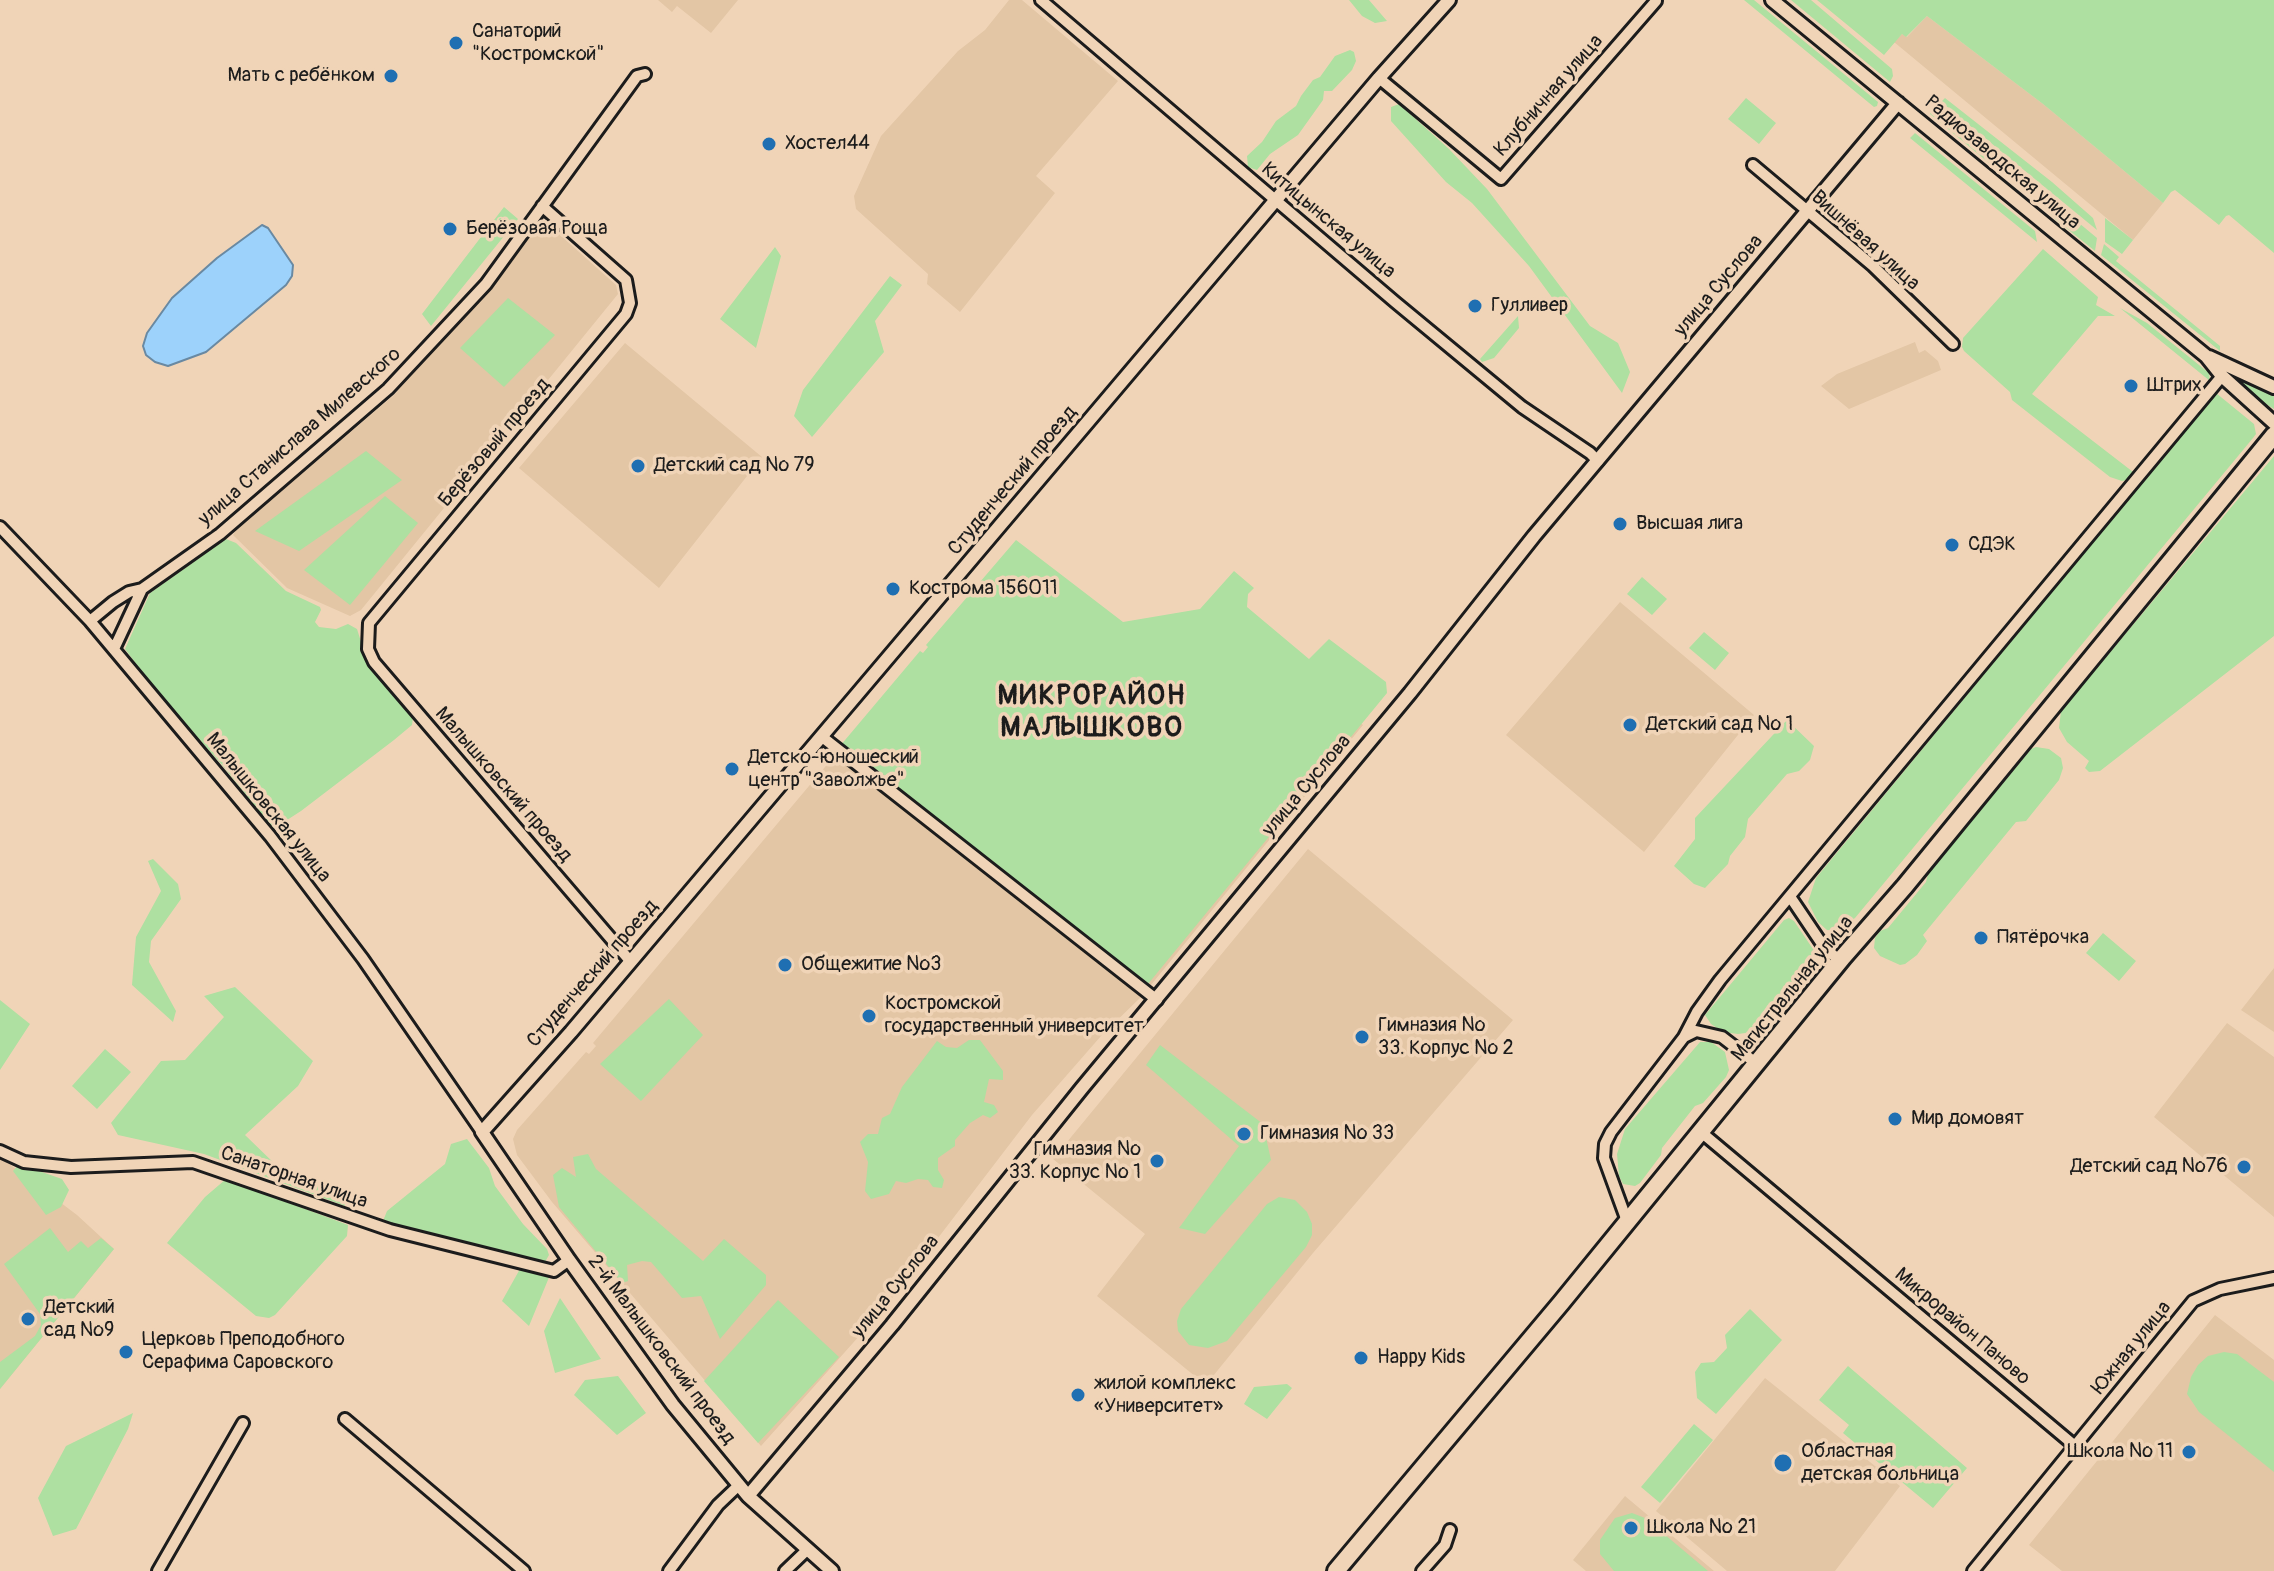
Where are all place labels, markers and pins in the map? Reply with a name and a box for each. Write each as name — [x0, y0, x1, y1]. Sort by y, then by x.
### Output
place label: Санаторий "Костромской" — [472, 20, 604, 67]
marker: Санаторий "Костромской" — [447, 34, 465, 52]
place label: Мать с ребёнком — [227, 64, 375, 88]
marker: Мать с ребёнком — [382, 67, 400, 85]
place label: Хостел44 — [785, 132, 870, 156]
marker: Хостел44 — [760, 135, 778, 153]
place label: Берёзовая Роща — [466, 217, 607, 241]
marker: Берёзовая Роща — [441, 220, 459, 238]
place label: Гулливер — [1491, 294, 1568, 318]
marker: Гулливер — [1466, 297, 1484, 315]
place label: Штрих — [2147, 374, 2202, 398]
marker: Штрих — [2122, 377, 2140, 395]
place label: Детский сад № 79 — [654, 454, 814, 478]
marker: Детский сад № 79 — [629, 457, 647, 475]
place label: Высшая лига — [1636, 512, 1743, 536]
marker: Высшая лига — [1611, 515, 1629, 533]
place label: СДЭК — [1968, 533, 2016, 557]
marker: СДЭК — [1943, 536, 1961, 554]
place label: Кострома 156011 — [909, 577, 1058, 601]
marker: Кострома 156011 — [884, 580, 902, 598]
place label: Детский сад № 1 — [1646, 713, 1793, 737]
marker: Детский сад № 1 — [1621, 716, 1639, 734]
place label: Детско-юношеский центр "Заволжье" — [748, 746, 919, 793]
marker: Детско-юношеский центр "Заволжье" — [723, 760, 741, 778]
place label: Пятёрочка — [1997, 926, 2089, 950]
marker: Пятёрочка — [1972, 929, 1990, 947]
place label: Общежитие №3 — [801, 953, 941, 977]
marker: Общежитие №3 — [776, 956, 794, 974]
place label: Костромской государственный университет — [885, 992, 1144, 1039]
marker: Костромской государственный университет — [860, 1007, 878, 1025]
place label: Гимназия № 33. Корпус № 2 — [1378, 1014, 1514, 1061]
marker: Гимназия № 33. Корпус № 2 — [1353, 1028, 1371, 1046]
place label: Мир домовят — [1911, 1107, 2024, 1131]
marker: Мир домовят — [1886, 1110, 1904, 1128]
place label: Гимназия № 33 — [1260, 1122, 1394, 1146]
marker: Гимназия № 33 — [1235, 1125, 1253, 1143]
place label: Гимназия № 33. Корпус № 1 — [1009, 1138, 1141, 1185]
marker: Гимназия № 33. Корпус № 1 — [1148, 1152, 1166, 1170]
place label: Детский сад №76 — [2071, 1155, 2228, 1179]
marker: Детский сад №76 — [2235, 1158, 2253, 1176]
place label: Детский сад №9 — [44, 1296, 115, 1343]
marker: Детский сад №9 — [19, 1310, 37, 1328]
place label: Церковь Преподобного Серафима Саровского — [142, 1328, 345, 1375]
marker: Церковь Преподобного Серафима Саровского — [117, 1343, 135, 1361]
place label: Happy Kids — [1377, 1346, 1465, 1370]
marker: Happy Kids — [1352, 1349, 1370, 1367]
place label: жилой комплекс «Университет» — [1094, 1372, 1236, 1419]
marker: жилой комплекс «Университет» — [1069, 1386, 1087, 1404]
place label: Областная детская больница — [1801, 1440, 1959, 1487]
place label: Школа № 11 — [2067, 1440, 2173, 1464]
marker: Школа № 11 — [2180, 1443, 2198, 1461]
marker: Областная детская больница — [1772, 1452, 1794, 1474]
place label: Школа № 21 — [1647, 1516, 1756, 1540]
marker: Школа № 21 — [1622, 1519, 1640, 1537]

